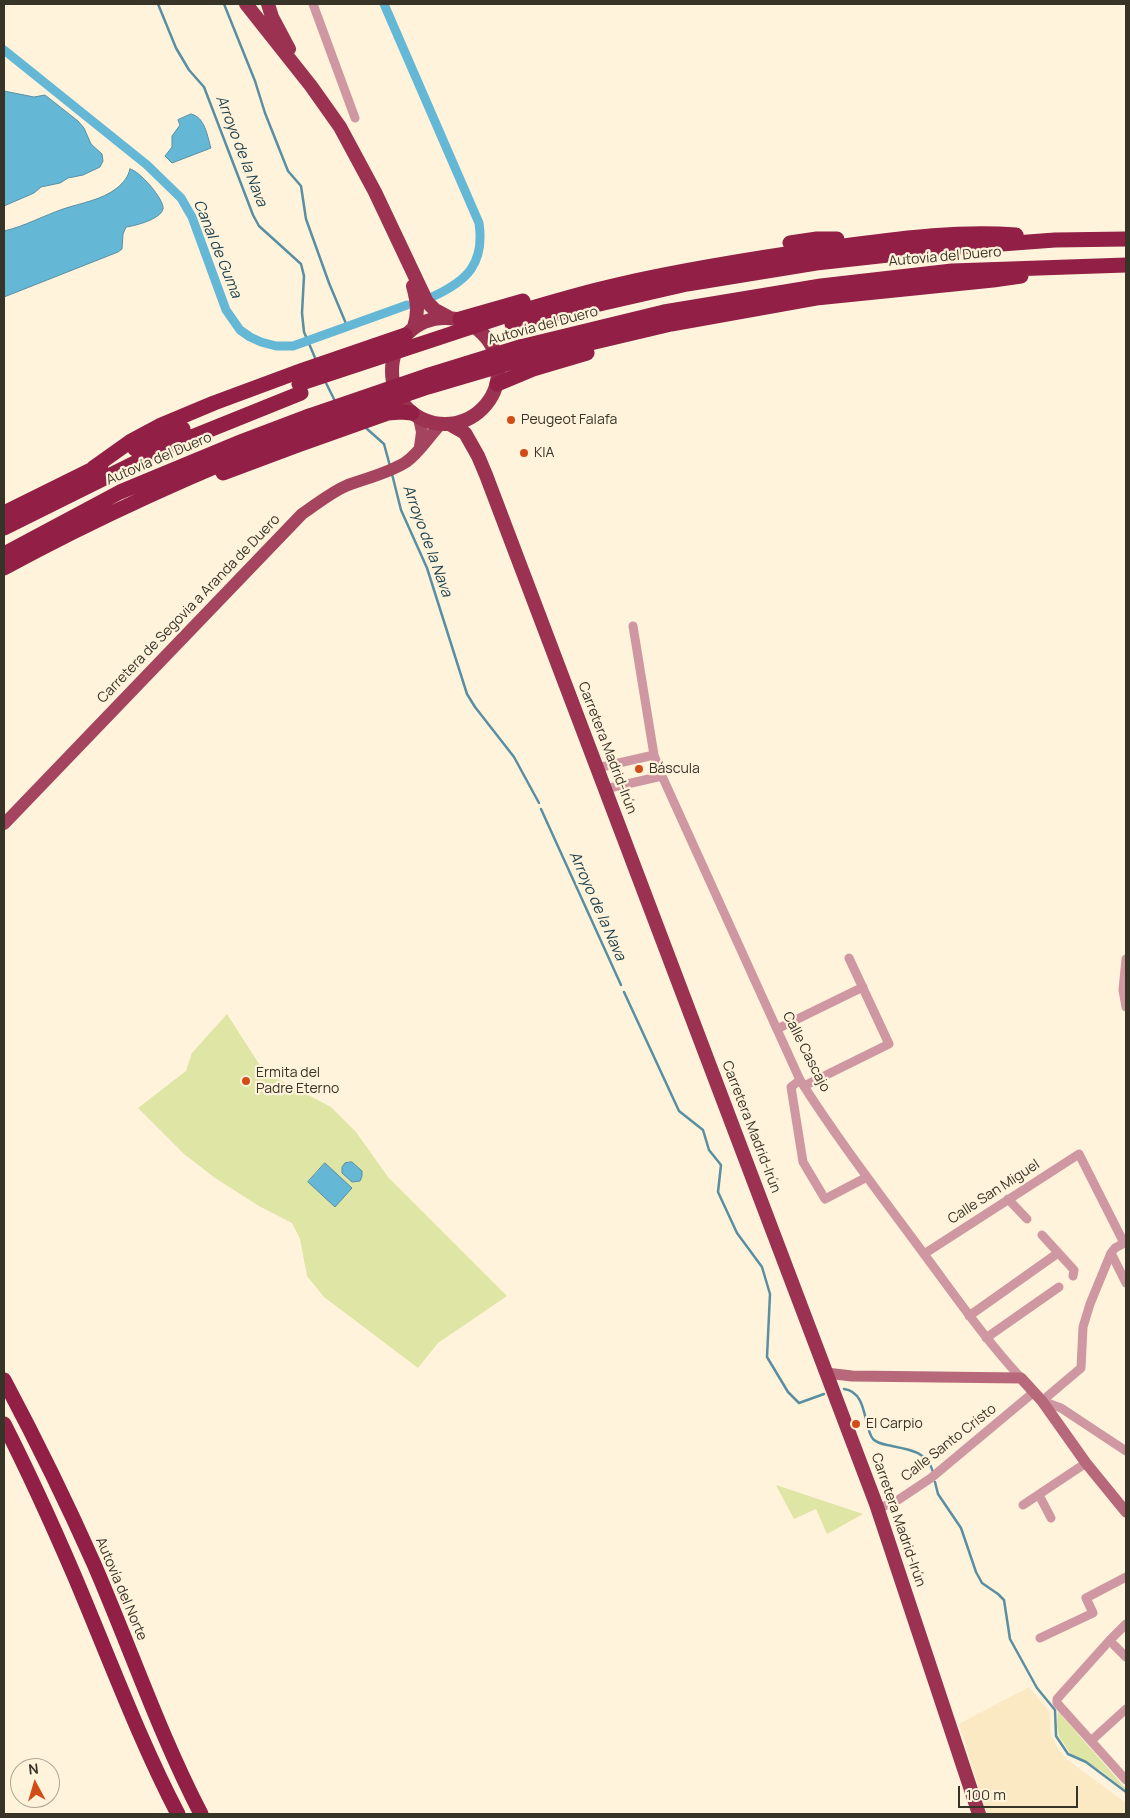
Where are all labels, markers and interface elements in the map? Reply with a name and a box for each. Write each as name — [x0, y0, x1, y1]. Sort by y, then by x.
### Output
water label: Arroyo de la Nava — [212, 93, 270, 209]
water label: Canal de Guma — [189, 197, 245, 301]
street label: Autovía del Duero — [888, 244, 1002, 270]
street label: Autovía del Duero — [486, 303, 600, 349]
place label: Peugeot Falafa — [521, 412, 617, 428]
marker: Peugeot Falafa — [505, 414, 517, 426]
street label: Autovía del Duero — [104, 429, 214, 489]
place label: KIA — [534, 445, 554, 461]
marker: KIA — [518, 447, 530, 459]
water label: Arroyo de la Nava — [398, 483, 456, 599]
street label: Carretera de Segovia a Aranda de Duero — [94, 511, 284, 707]
street label: Carretera Madrid-Irún — [574, 680, 640, 816]
place label: Báscula — [649, 761, 700, 777]
marker: Báscula — [633, 763, 645, 775]
water label: Arroyo de la Nava — [565, 849, 629, 963]
street label: Calle Cascajo — [779, 1009, 833, 1095]
street label: Carretera Madrid-Irún — [718, 1059, 784, 1195]
place label: Ermita del Padre Eterno — [256, 1065, 339, 1098]
marker: Ermita del Padre Eterno — [240, 1075, 252, 1087]
street label: Calle San Miguel — [945, 1156, 1043, 1228]
street label: Calle Santo Cristo — [898, 1401, 1000, 1485]
place label: El Carpio — [866, 1416, 923, 1432]
marker: El Carpio — [850, 1418, 862, 1430]
street label: Carretera Madrid-Irún — [867, 1451, 929, 1589]
street label: Autovía del Norte — [92, 1535, 150, 1643]
north arrow — [10, 1758, 60, 1808]
text: N — [27, 1759, 39, 1779]
scale bar — [960, 1776, 1080, 1808]
text: 100 m — [966, 1784, 1006, 1805]

